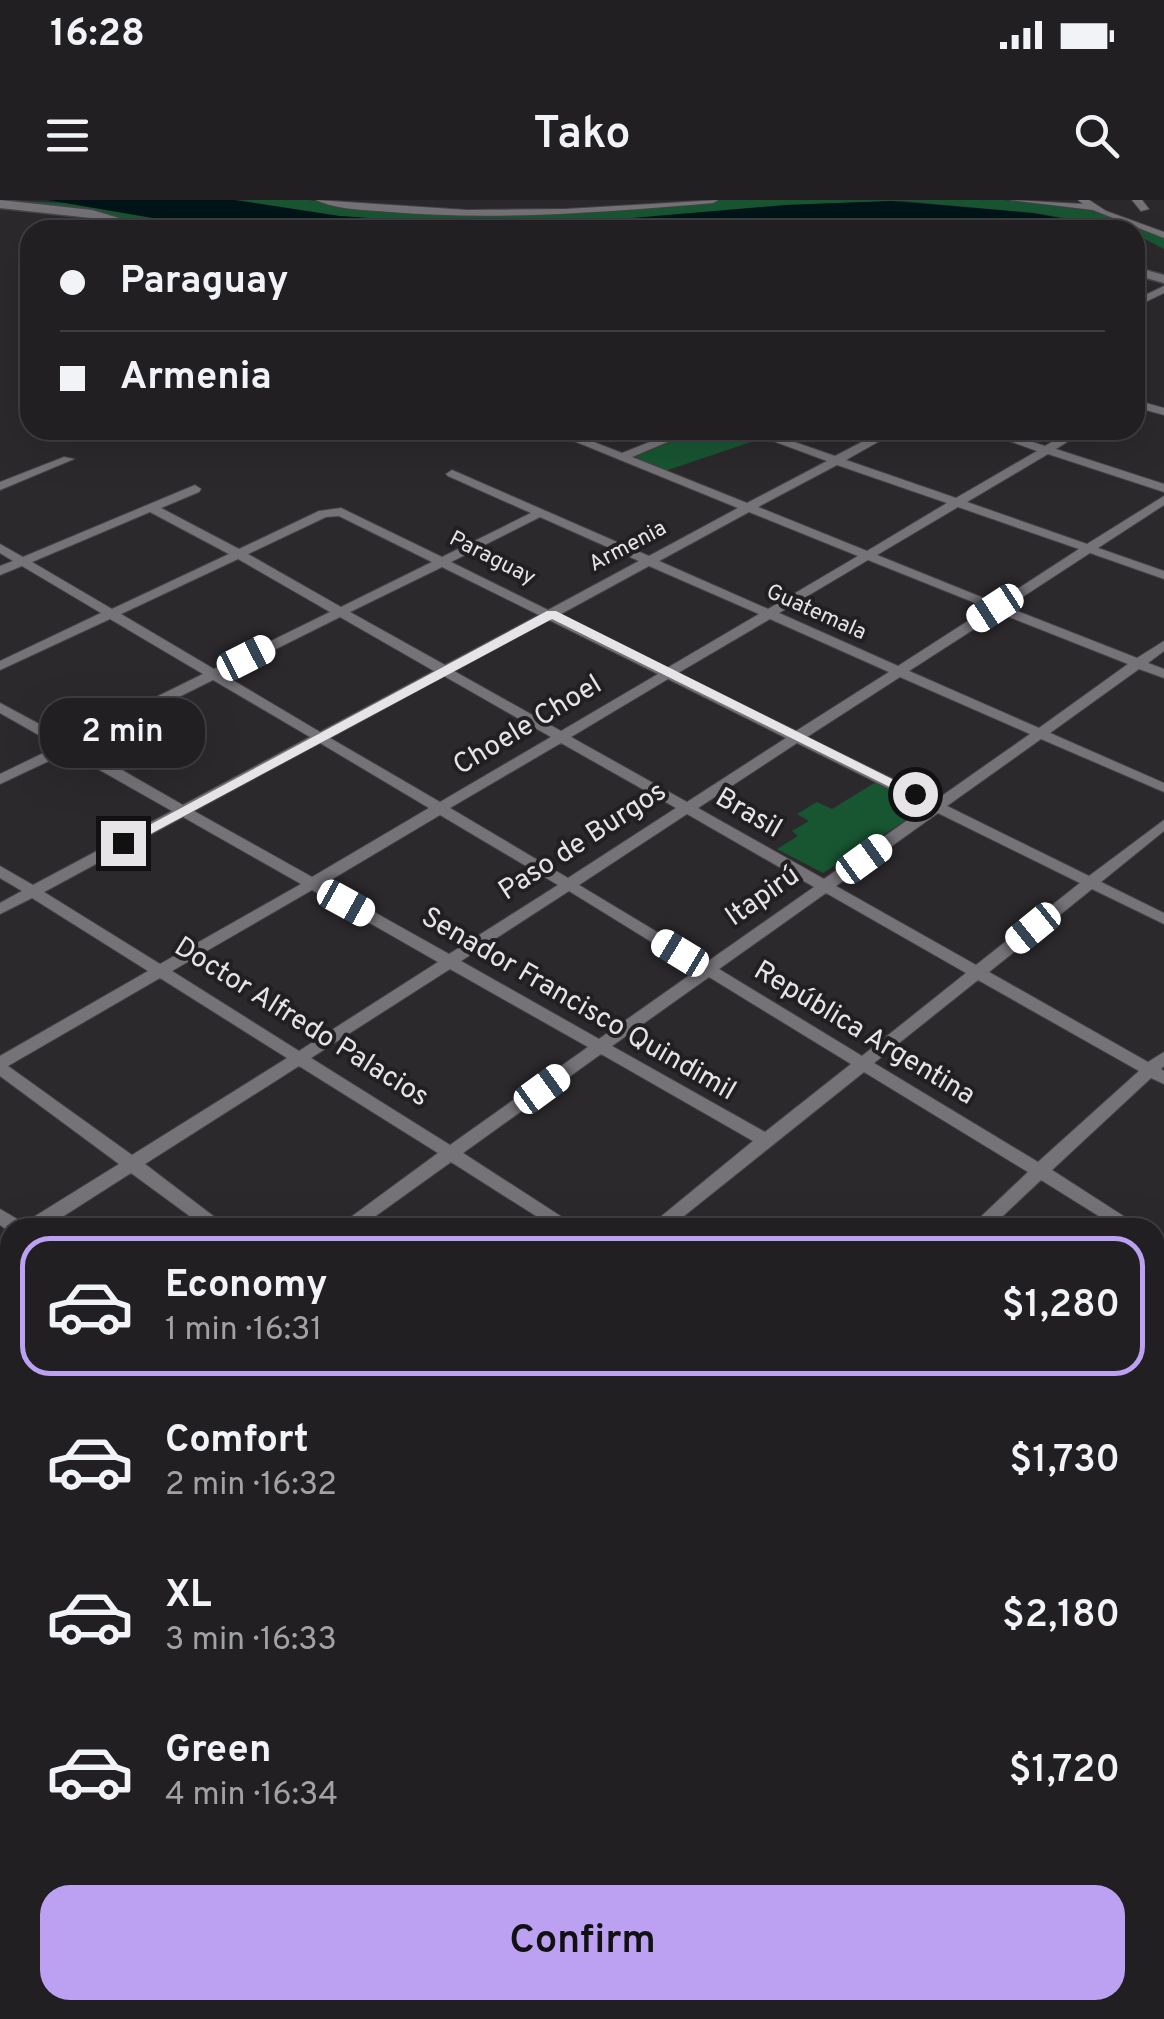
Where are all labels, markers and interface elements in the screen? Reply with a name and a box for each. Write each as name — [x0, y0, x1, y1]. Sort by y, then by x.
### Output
text: 16:28 — [50, 11, 145, 60]
text: Tako — [533, 107, 631, 164]
icon: menu — [40, 108, 95, 163]
icon: search — [1069, 108, 1124, 163]
text: Paraguay — [120, 258, 289, 307]
text: Armenia — [120, 354, 272, 403]
street label: Armenia — [585, 515, 671, 579]
street label: Paraguay — [444, 526, 540, 592]
street label: Guatemala — [762, 579, 870, 647]
car — [962, 579, 1028, 637]
car — [212, 631, 280, 685]
street label: Choele Choel — [447, 668, 609, 784]
callout: 2 min — [41, 698, 206, 768]
text: 2 min — [81, 713, 164, 753]
route start — [893, 772, 938, 817]
street label: Paso de Burgos — [492, 774, 674, 910]
street label: Brasil — [708, 781, 788, 847]
route end — [101, 821, 146, 866]
car — [831, 829, 897, 889]
street label: Itapirú — [719, 859, 807, 935]
car — [312, 875, 380, 931]
car — [1000, 897, 1066, 959]
street label: Senador Francisco Quindimil — [414, 900, 742, 1110]
car — [647, 925, 713, 981]
street label: Doctor Alfredo Palacios — [167, 930, 435, 1116]
street label: República Argentina — [747, 954, 981, 1114]
car — [509, 1059, 575, 1119]
icon: car — [45, 1261, 135, 1351]
text: Economy — [165, 1262, 327, 1311]
text: $1,280 — [1002, 1282, 1120, 1331]
text: 1 min · 16:31 — [165, 1311, 322, 1351]
icon: car — [45, 1416, 135, 1506]
text: Comfort — [165, 1417, 309, 1466]
text: $1,730 — [1010, 1437, 1120, 1486]
text: 2 min · 16:32 — [165, 1466, 337, 1506]
icon: car — [45, 1571, 135, 1661]
text: XL — [165, 1572, 212, 1621]
text: $2,180 — [1002, 1592, 1120, 1641]
text: 3 min · 16:33 — [165, 1621, 337, 1661]
icon: car — [45, 1726, 135, 1816]
text: Green — [165, 1727, 271, 1776]
text: $1,720 — [1009, 1747, 1120, 1796]
text: 4 min · 16:34 — [165, 1776, 338, 1816]
button: Confirm — [40, 1885, 1125, 2000]

